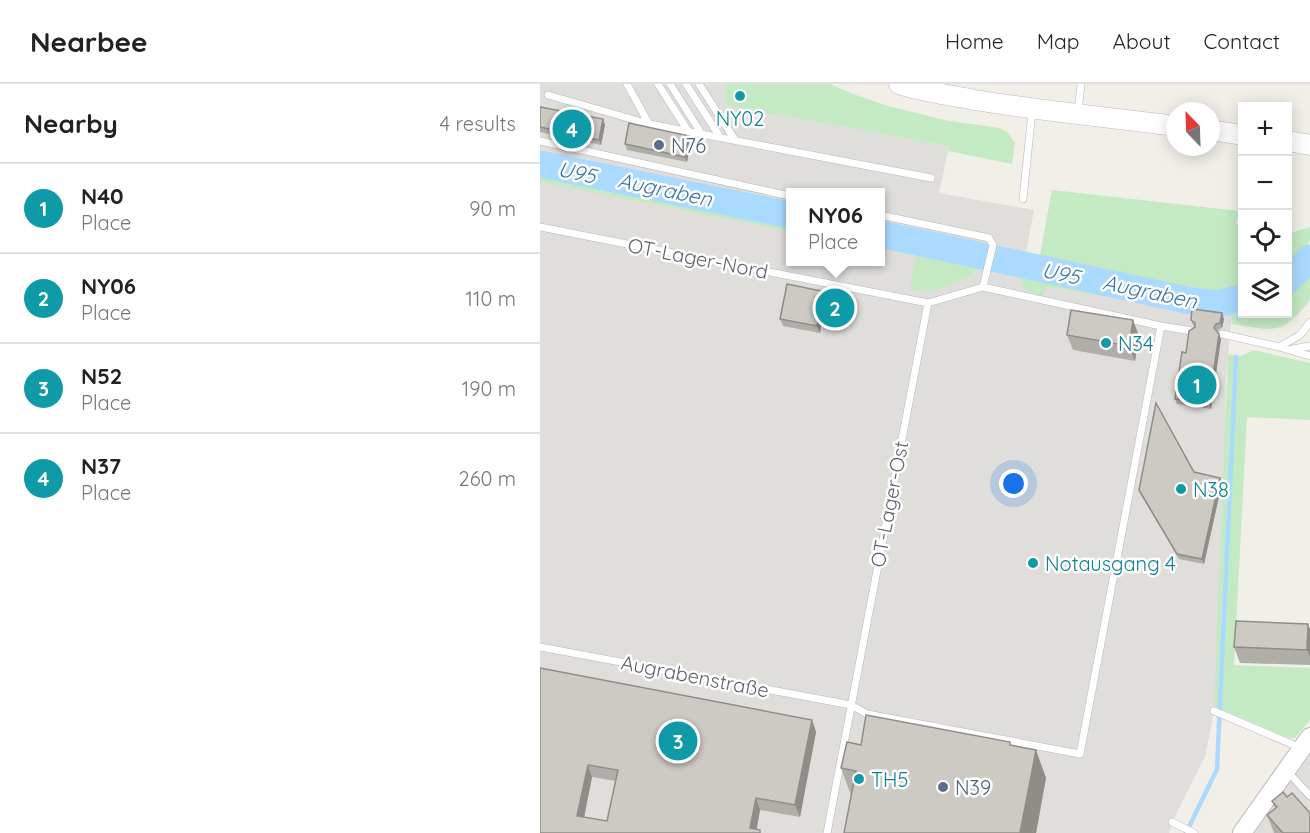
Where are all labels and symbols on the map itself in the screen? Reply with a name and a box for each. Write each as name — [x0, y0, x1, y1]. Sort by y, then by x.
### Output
marker: NY02 — [733, 89, 747, 103]
north arrow — [1166, 102, 1220, 156]
pin: 4 — [552, 106, 591, 152]
place label: NY02 — [716, 106, 764, 131]
place label: N76 — [671, 133, 706, 158]
marker: N76 — [652, 138, 666, 152]
water label: U95 — [556, 155, 601, 189]
water label: Augraben — [616, 166, 715, 212]
street label: OT-Lager-Nord — [626, 232, 770, 284]
water label: U95 — [1040, 256, 1085, 290]
water label: Augraben — [1101, 268, 1200, 314]
pin: 2 — [816, 286, 854, 330]
place label: N34 — [1118, 331, 1154, 356]
marker: N34 — [1099, 336, 1113, 350]
pin: 1 — [1178, 362, 1216, 408]
street label: OT-Lager-Ost — [865, 439, 914, 569]
your location — [999, 469, 1028, 498]
place label: N38 — [1193, 477, 1229, 502]
marker: N38 — [1174, 482, 1188, 496]
place label: Notausgang 4 — [1045, 551, 1176, 576]
marker: Notausgang 4 — [1026, 556, 1040, 570]
street label: Augrabenstraße — [619, 649, 771, 703]
pin: 3 — [658, 718, 698, 764]
place label: TH5 — [871, 767, 908, 792]
marker: TH5 — [852, 772, 866, 786]
place label: N39 — [955, 775, 991, 800]
marker: N39 — [936, 780, 950, 794]

